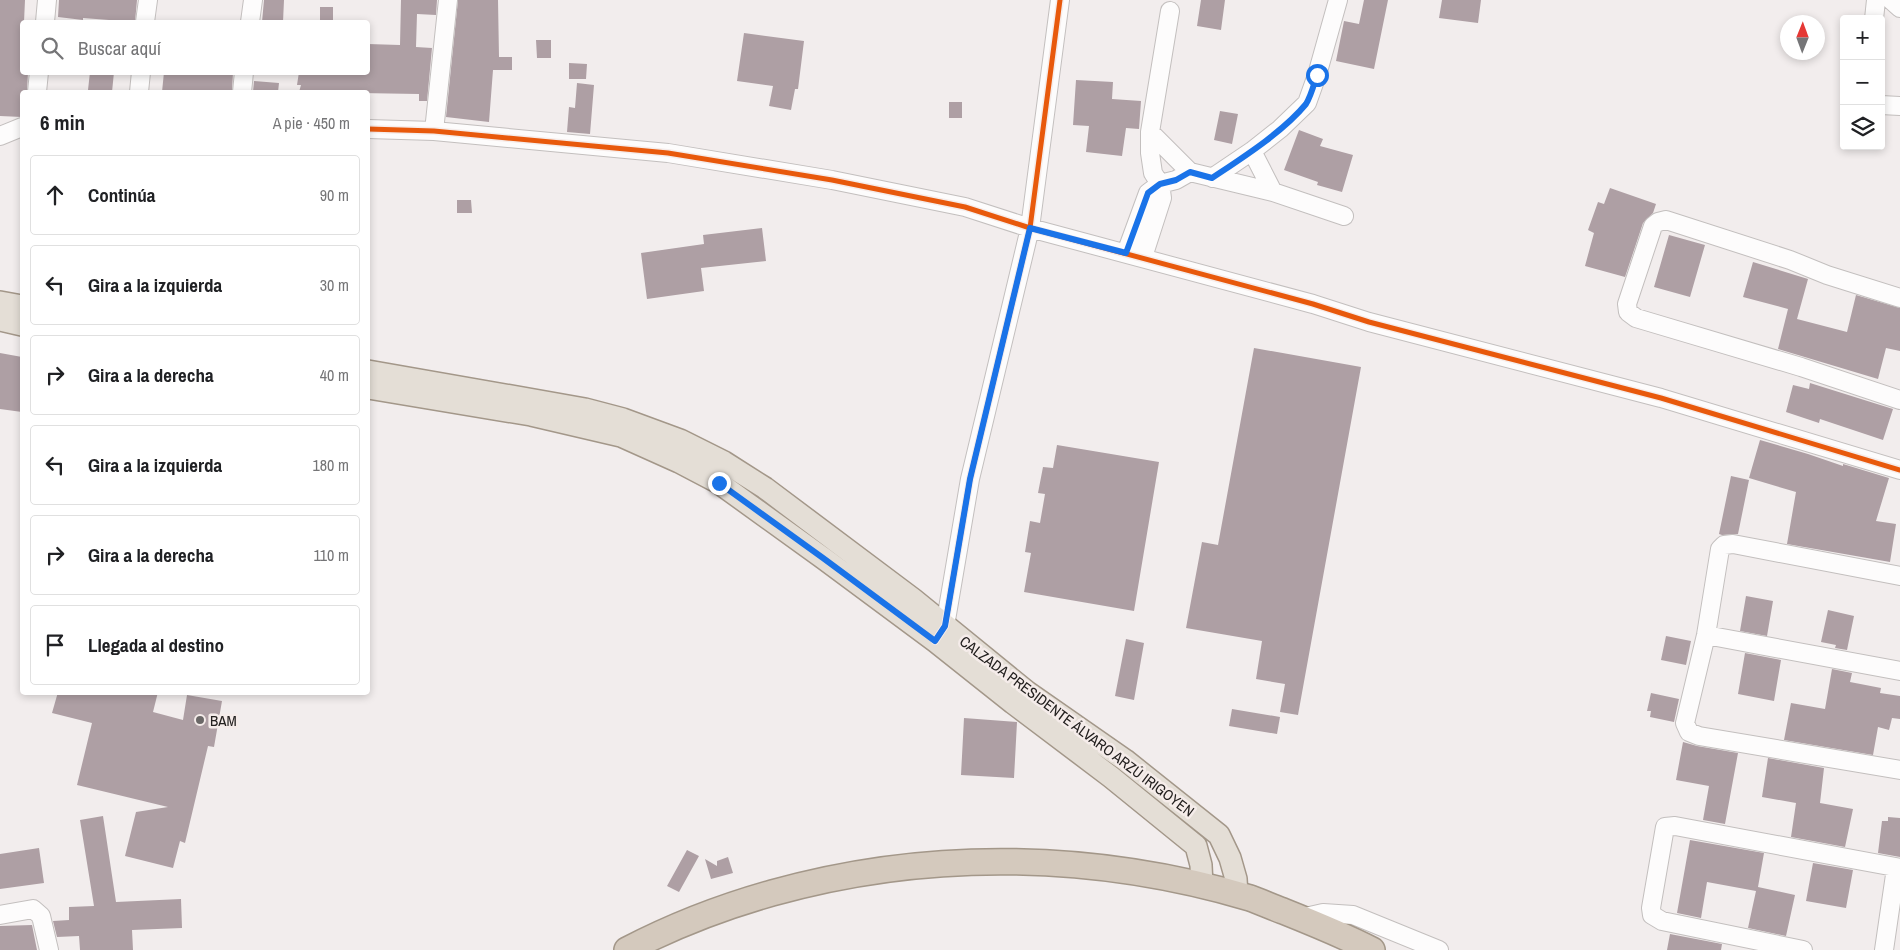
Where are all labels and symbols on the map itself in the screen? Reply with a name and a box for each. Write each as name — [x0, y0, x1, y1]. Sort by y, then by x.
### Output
north arrow — [1780, 15, 1825, 60]
route start — [1306, 64, 1329, 87]
route end — [708, 472, 731, 495]
street label: CALZADA PRESIDENTE ÁLVARO ARZÚ IRIGOYEN — [955, 631, 1199, 821]
place label: BAM — [210, 710, 237, 731]
marker: BAM — [194, 714, 206, 726]

